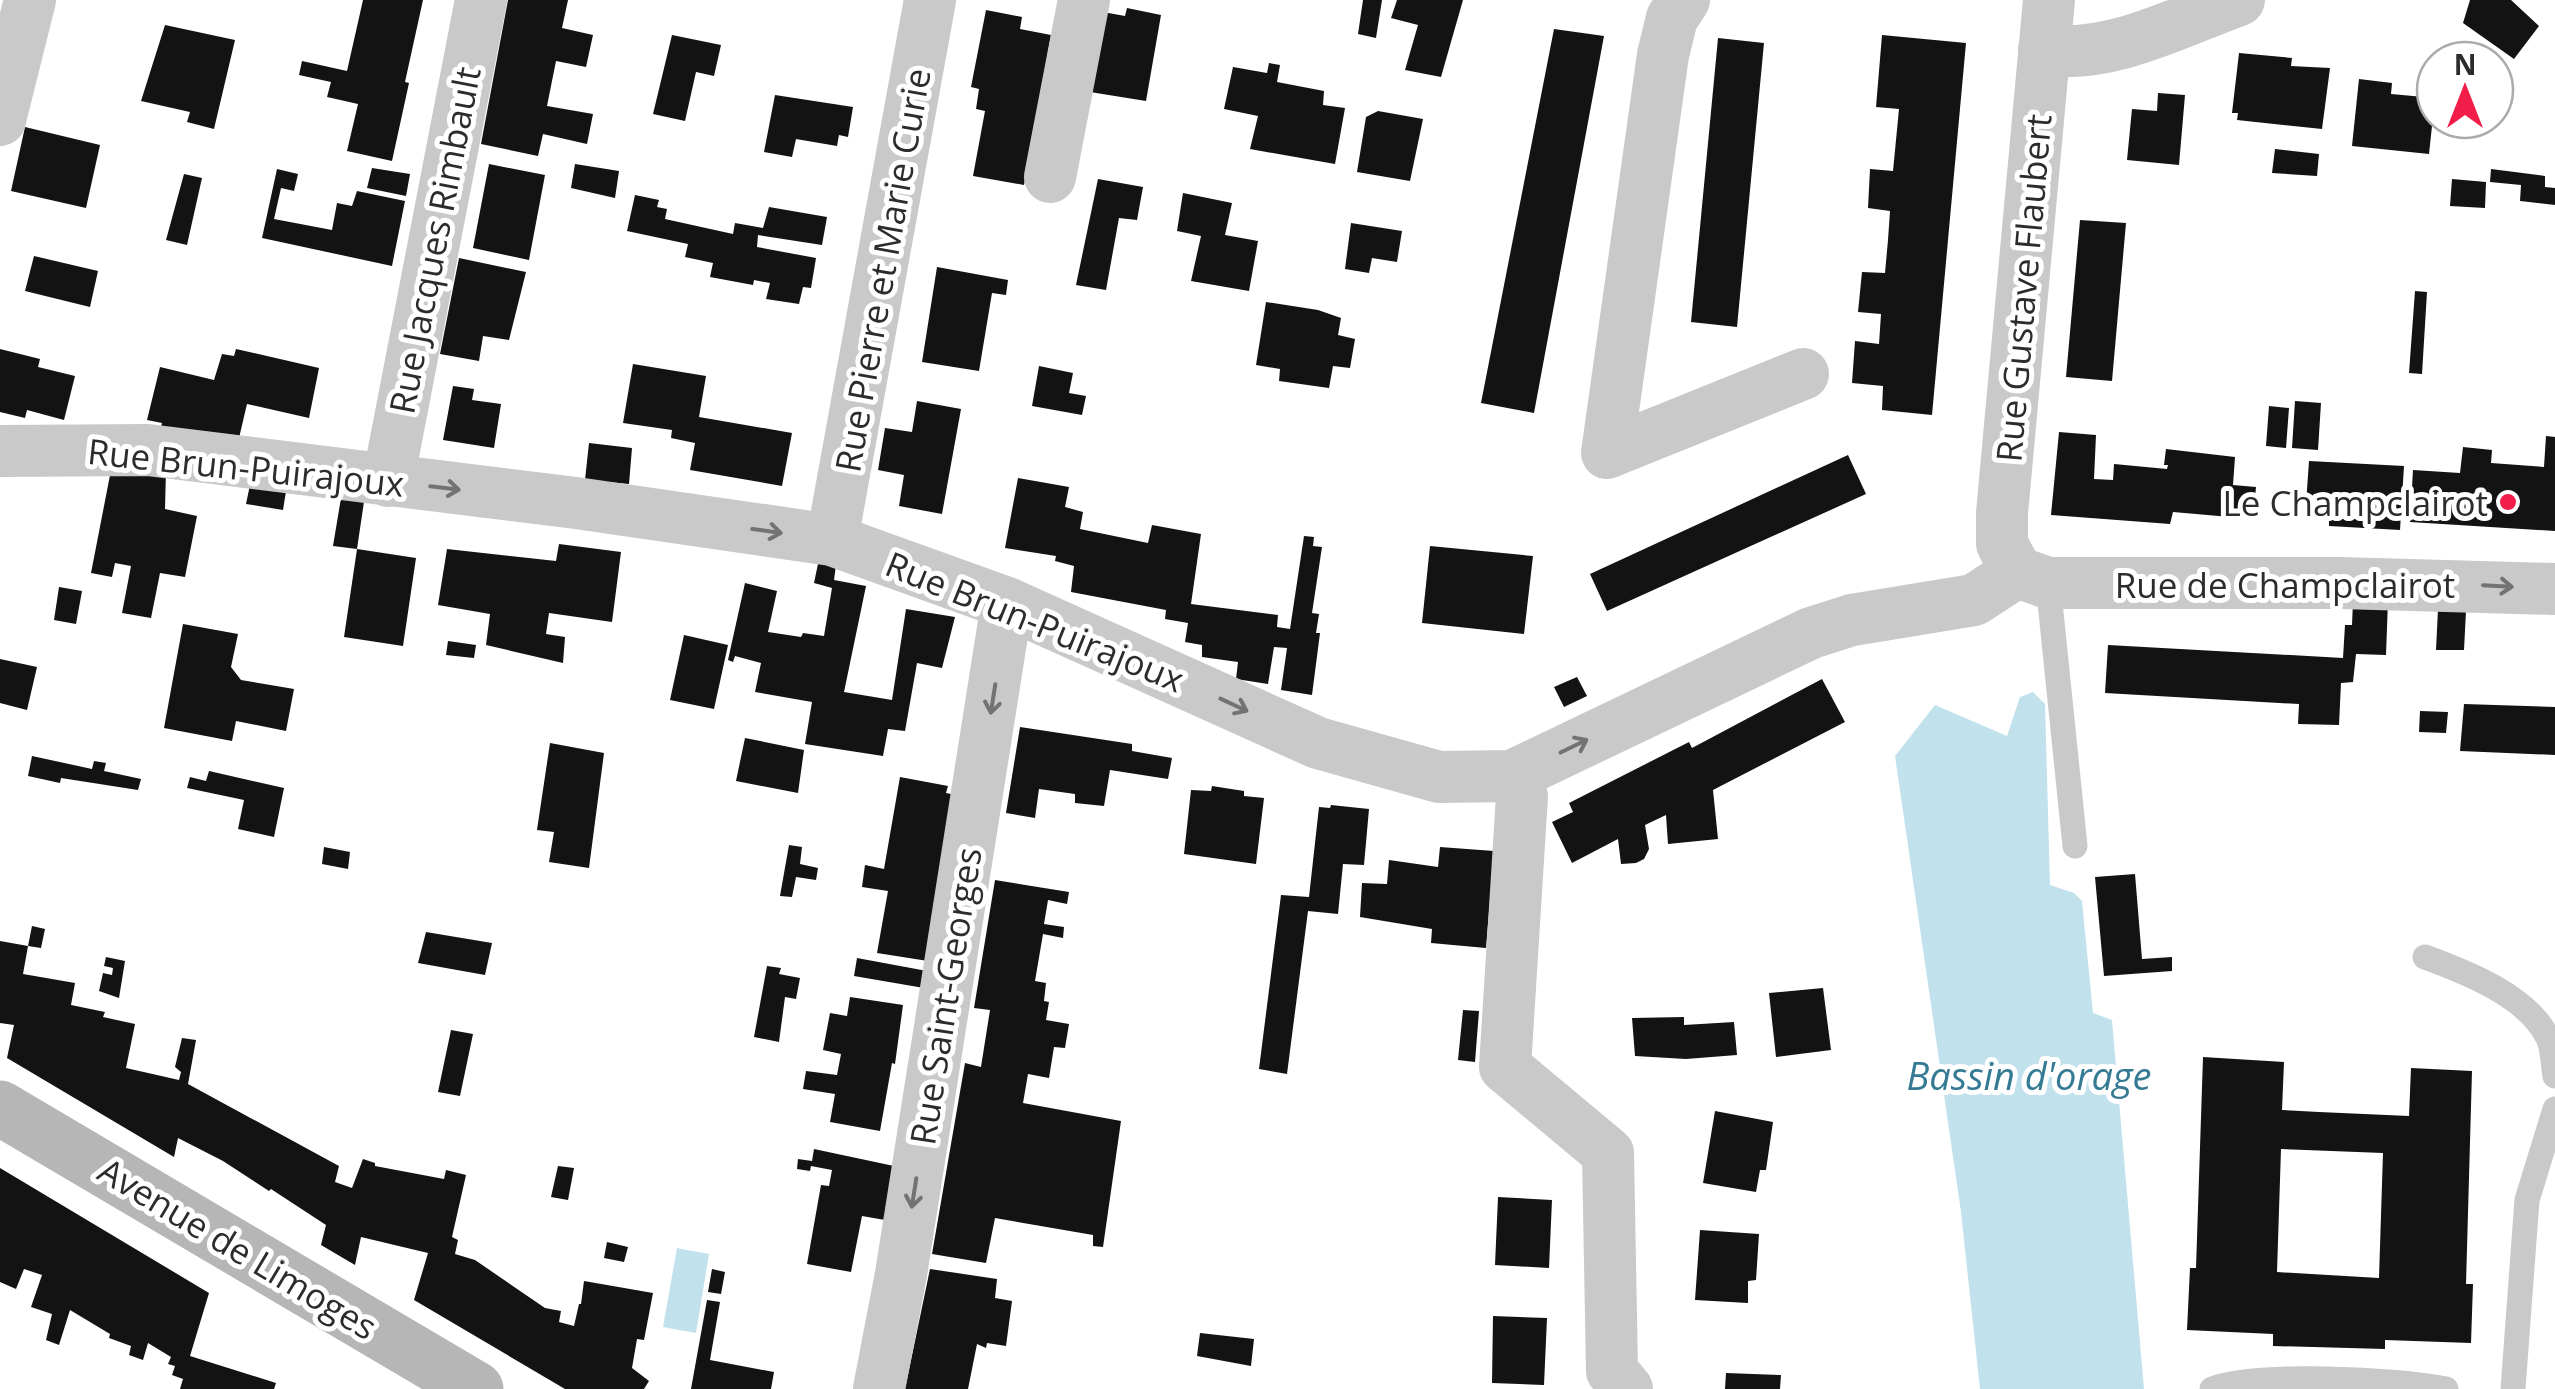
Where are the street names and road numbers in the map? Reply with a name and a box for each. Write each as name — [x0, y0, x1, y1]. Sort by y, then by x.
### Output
street label: Rue Jacques Rimbault — [377, 63, 491, 417]
street label: Rue Pierre et Marie Curie — [823, 65, 941, 475]
street label: Rue Gustave Flaubert — [1984, 112, 2062, 464]
street label: Rue Brun-Puirajoux — [86, 427, 406, 507]
street label: Rue Brun-Puirajoux — [879, 540, 1191, 702]
street label: Rue de Champclairot — [2115, 561, 2455, 608]
street label: Rue Saint-Georges — [898, 844, 992, 1148]
street label: Avenue de Limoges — [90, 1146, 386, 1350]

